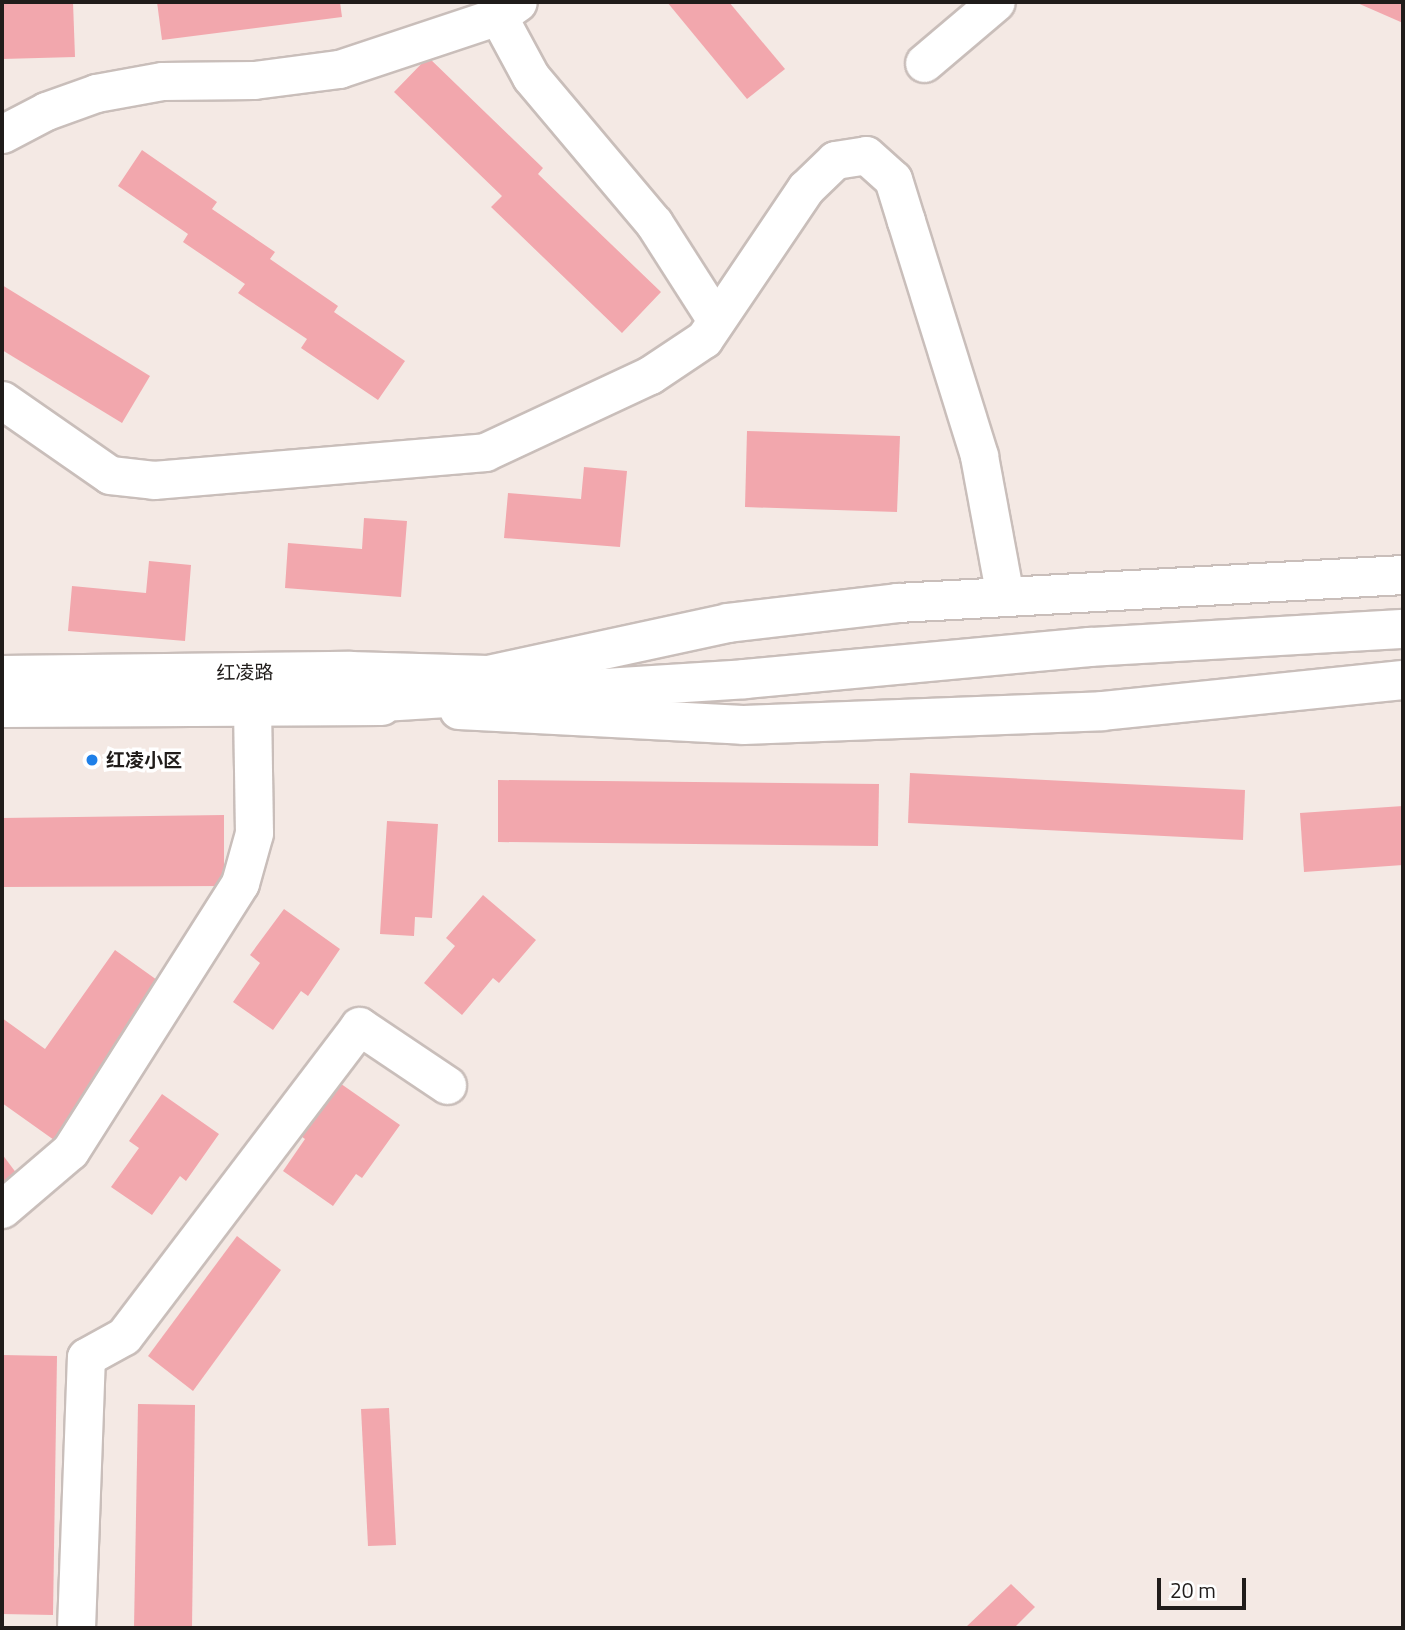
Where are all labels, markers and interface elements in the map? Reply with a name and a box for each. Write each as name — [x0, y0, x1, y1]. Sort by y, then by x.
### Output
street label: 红凌路 — [216, 660, 274, 684]
place label: 红凌小区 — [106, 749, 182, 771]
marker: 红凌小区 — [84, 752, 100, 768]
scale bar — [1160, 1564, 1249, 1608]
text: 20 m — [1170, 1574, 1216, 1606]

